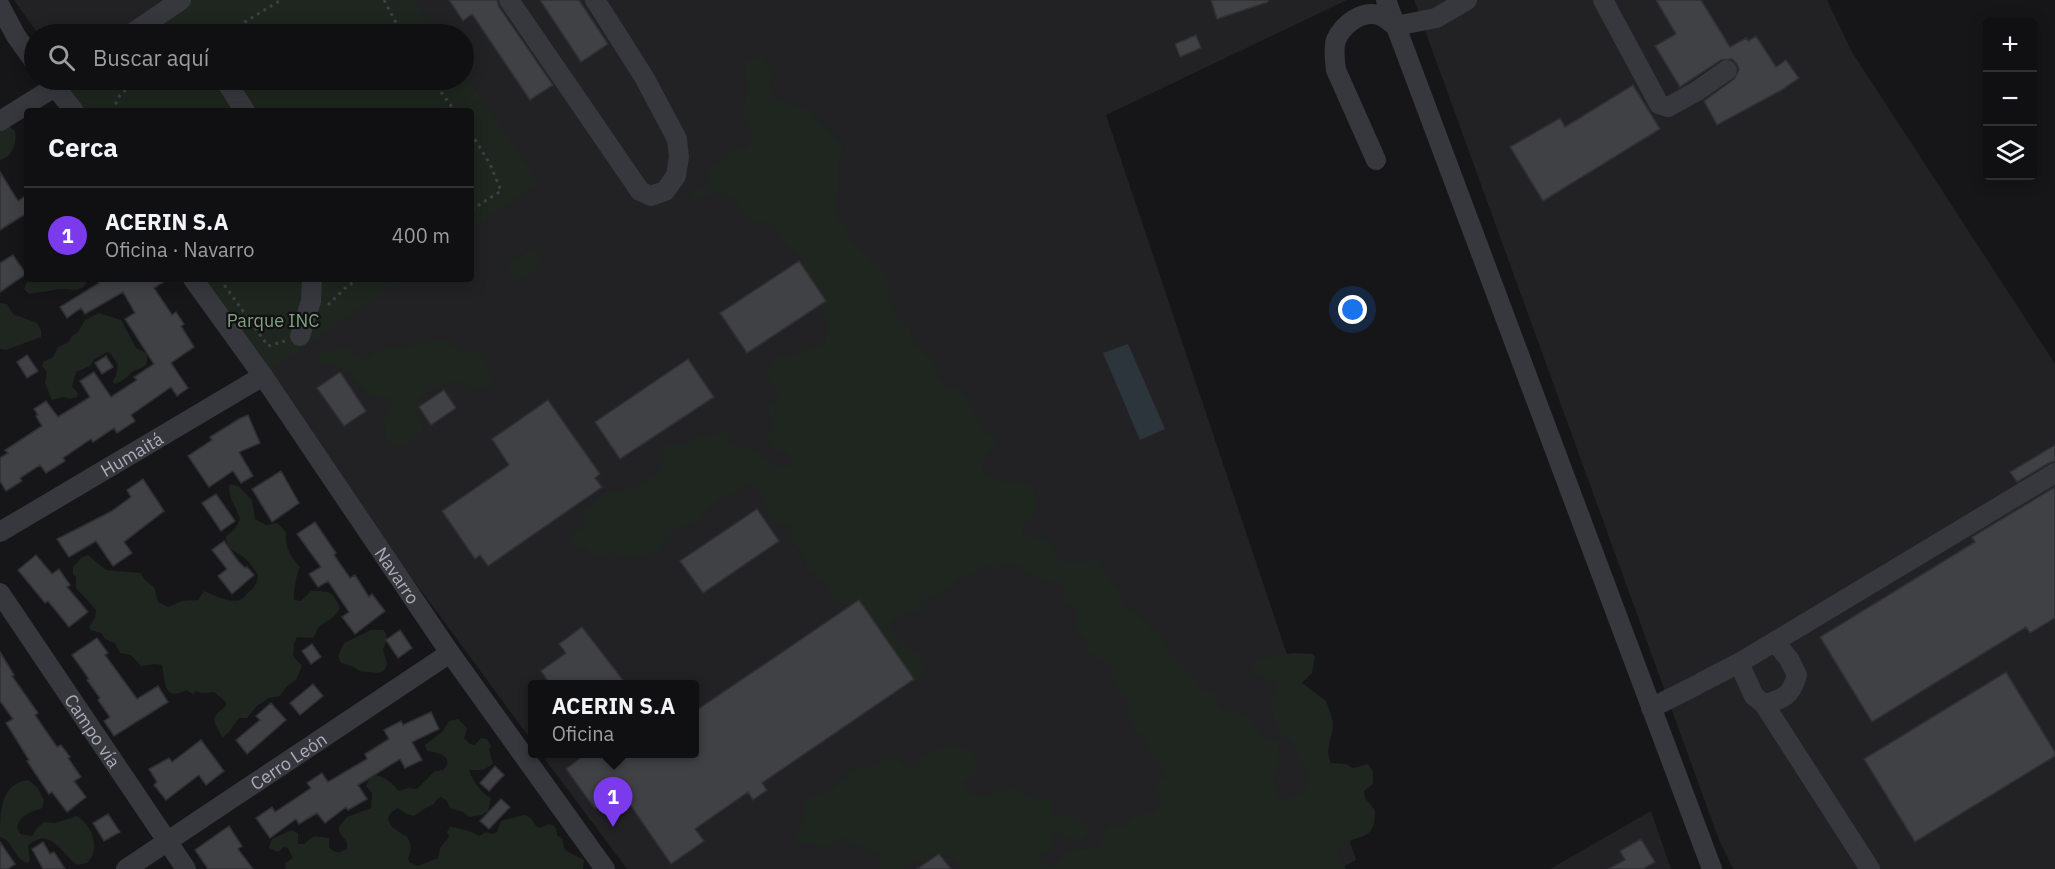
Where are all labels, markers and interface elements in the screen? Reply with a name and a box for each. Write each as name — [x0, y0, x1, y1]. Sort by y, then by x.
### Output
map controls — [1983, 18, 2037, 180]
button: + — [1983, 18, 2037, 72]
search box — [24, 24, 474, 90]
icon: search — [45, 41, 78, 74]
text: Buscar aquí — [93, 43, 209, 72]
button: − — [1983, 72, 2037, 126]
button: layers — [1983, 126, 2037, 180]
text: Cerca — [48, 130, 118, 164]
text: ACERIN S.A — [105, 207, 229, 236]
text: 1 — [62, 222, 74, 249]
text: 400 m — [392, 222, 450, 249]
text: Oficina · Navarro — [105, 236, 254, 263]
your location — [1338, 295, 1367, 324]
park label: Parque INC — [227, 309, 319, 332]
street label: Humaitá — [96, 426, 167, 481]
street label: Navarro — [370, 542, 425, 608]
popup — [528, 680, 699, 758]
street label: Campo vía — [60, 689, 126, 772]
text: ACERIN S.A — [552, 691, 675, 720]
text: Oficina — [552, 720, 614, 747]
street label: Cerro León — [245, 727, 331, 795]
pin: 1 — [594, 778, 632, 827]

